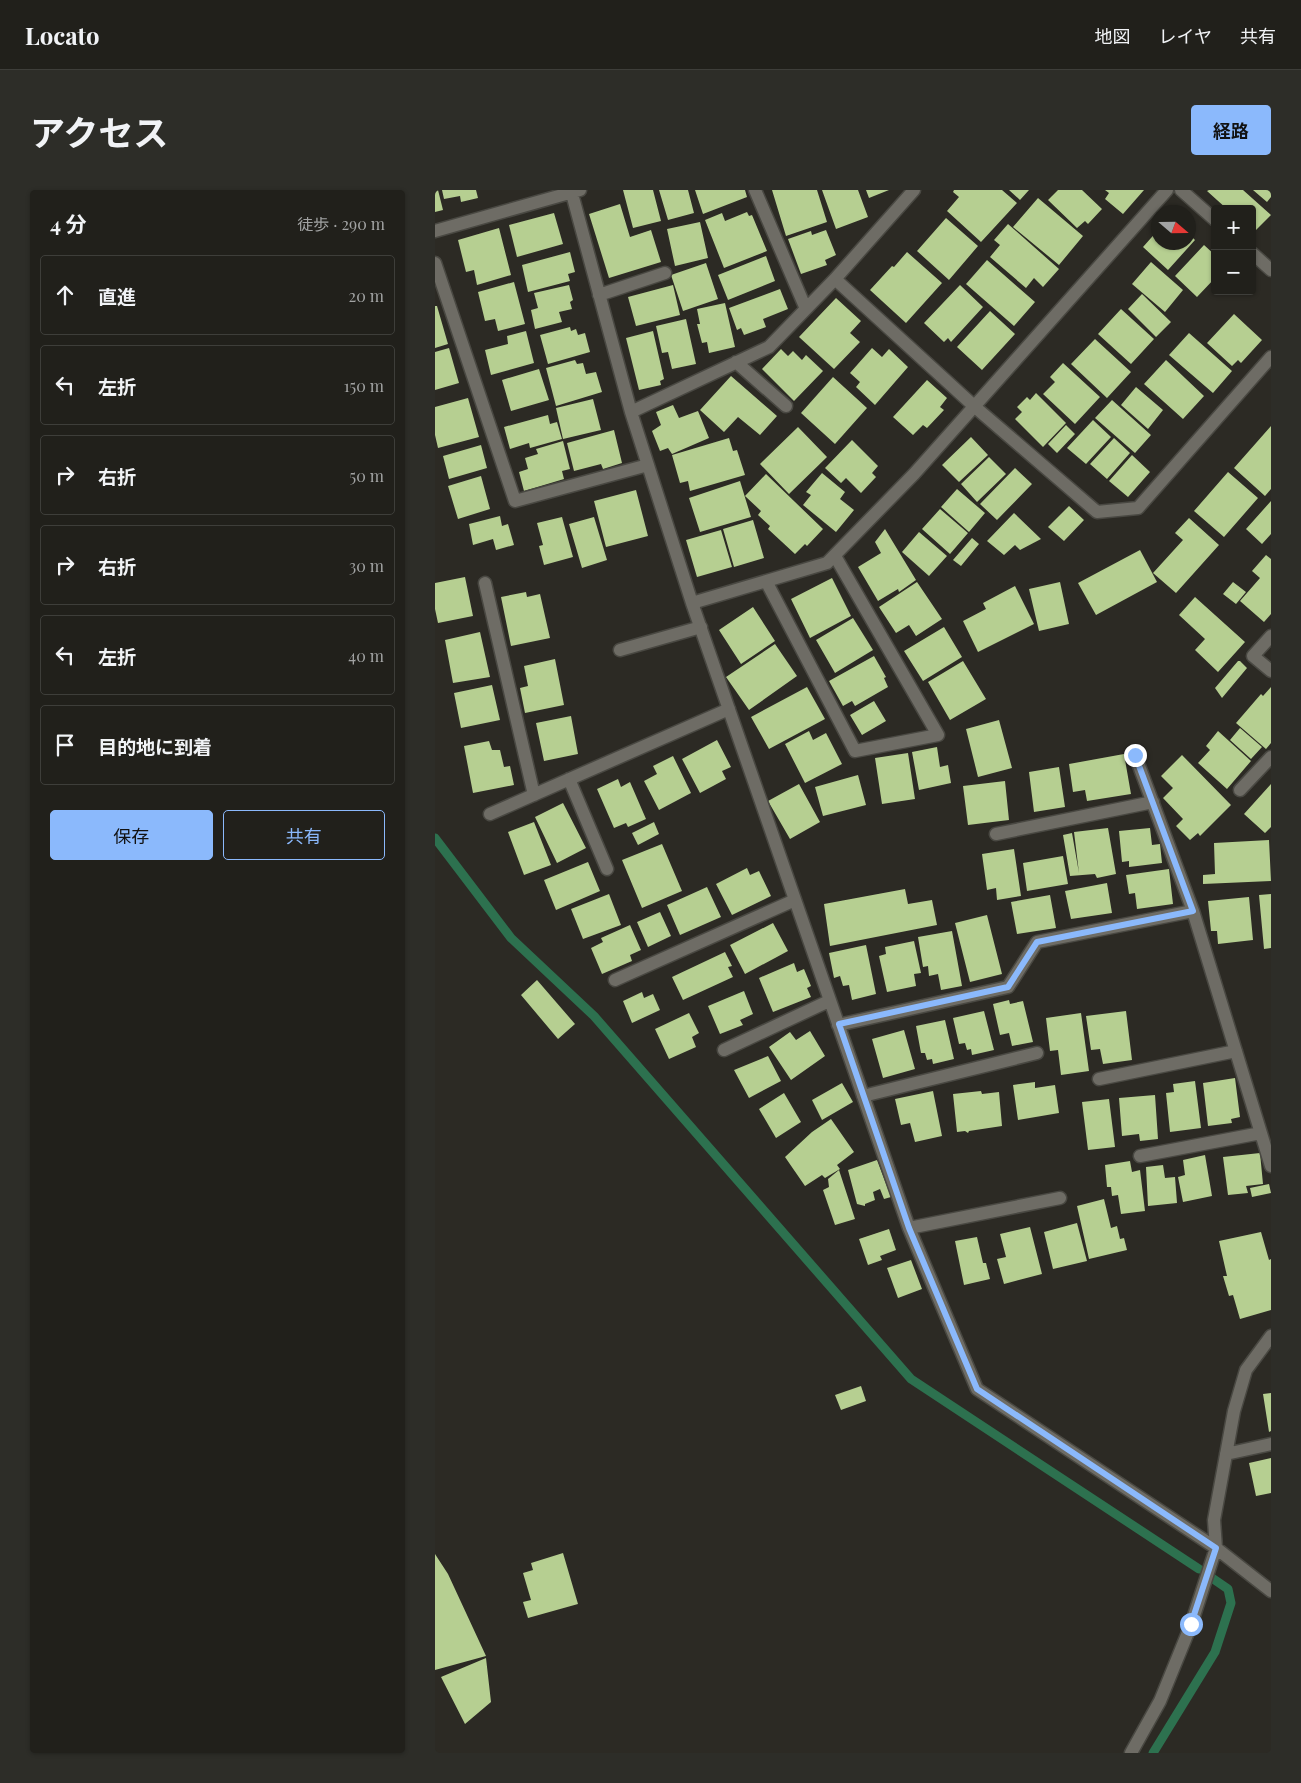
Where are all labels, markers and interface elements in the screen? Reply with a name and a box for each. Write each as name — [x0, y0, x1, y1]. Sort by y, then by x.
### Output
text: Locato — [25, 19, 99, 51]
text: 地図 — [1095, 24, 1131, 48]
text: レイヤ — [1159, 24, 1212, 48]
text: 共有 — [1240, 24, 1276, 48]
button: 経路 — [1191, 105, 1271, 155]
text: アクセス — [30, 108, 168, 155]
north arrow — [1151, 205, 1196, 250]
map controls — [1211, 205, 1256, 295]
button: + — [1211, 205, 1256, 250]
text: 4 分 — [50, 209, 87, 237]
text: 徒歩 · 290 m — [297, 213, 385, 234]
button: − — [1211, 250, 1256, 295]
icon: ahead — [51, 281, 79, 309]
text: 直進 — [98, 283, 136, 309]
text: 20 m — [349, 285, 384, 306]
icon: left — [51, 371, 79, 399]
text: 左折 — [98, 373, 136, 399]
text: 150 m — [344, 375, 384, 396]
icon: right — [51, 461, 79, 489]
text: 右折 — [98, 463, 136, 489]
text: 50 m — [350, 465, 384, 486]
icon: right — [51, 551, 79, 579]
text: 右折 — [98, 553, 136, 579]
text: 30 m — [349, 555, 384, 576]
icon: left — [51, 641, 79, 669]
text: 左折 — [98, 643, 136, 669]
text: 40 m — [348, 645, 384, 666]
icon: arrive — [51, 731, 79, 759]
text: 目的地に到着 — [98, 733, 212, 759]
route end — [1124, 744, 1147, 767]
button: 保存 — [50, 810, 213, 860]
button: 共有 — [223, 810, 385, 860]
route start — [1180, 1613, 1203, 1636]

